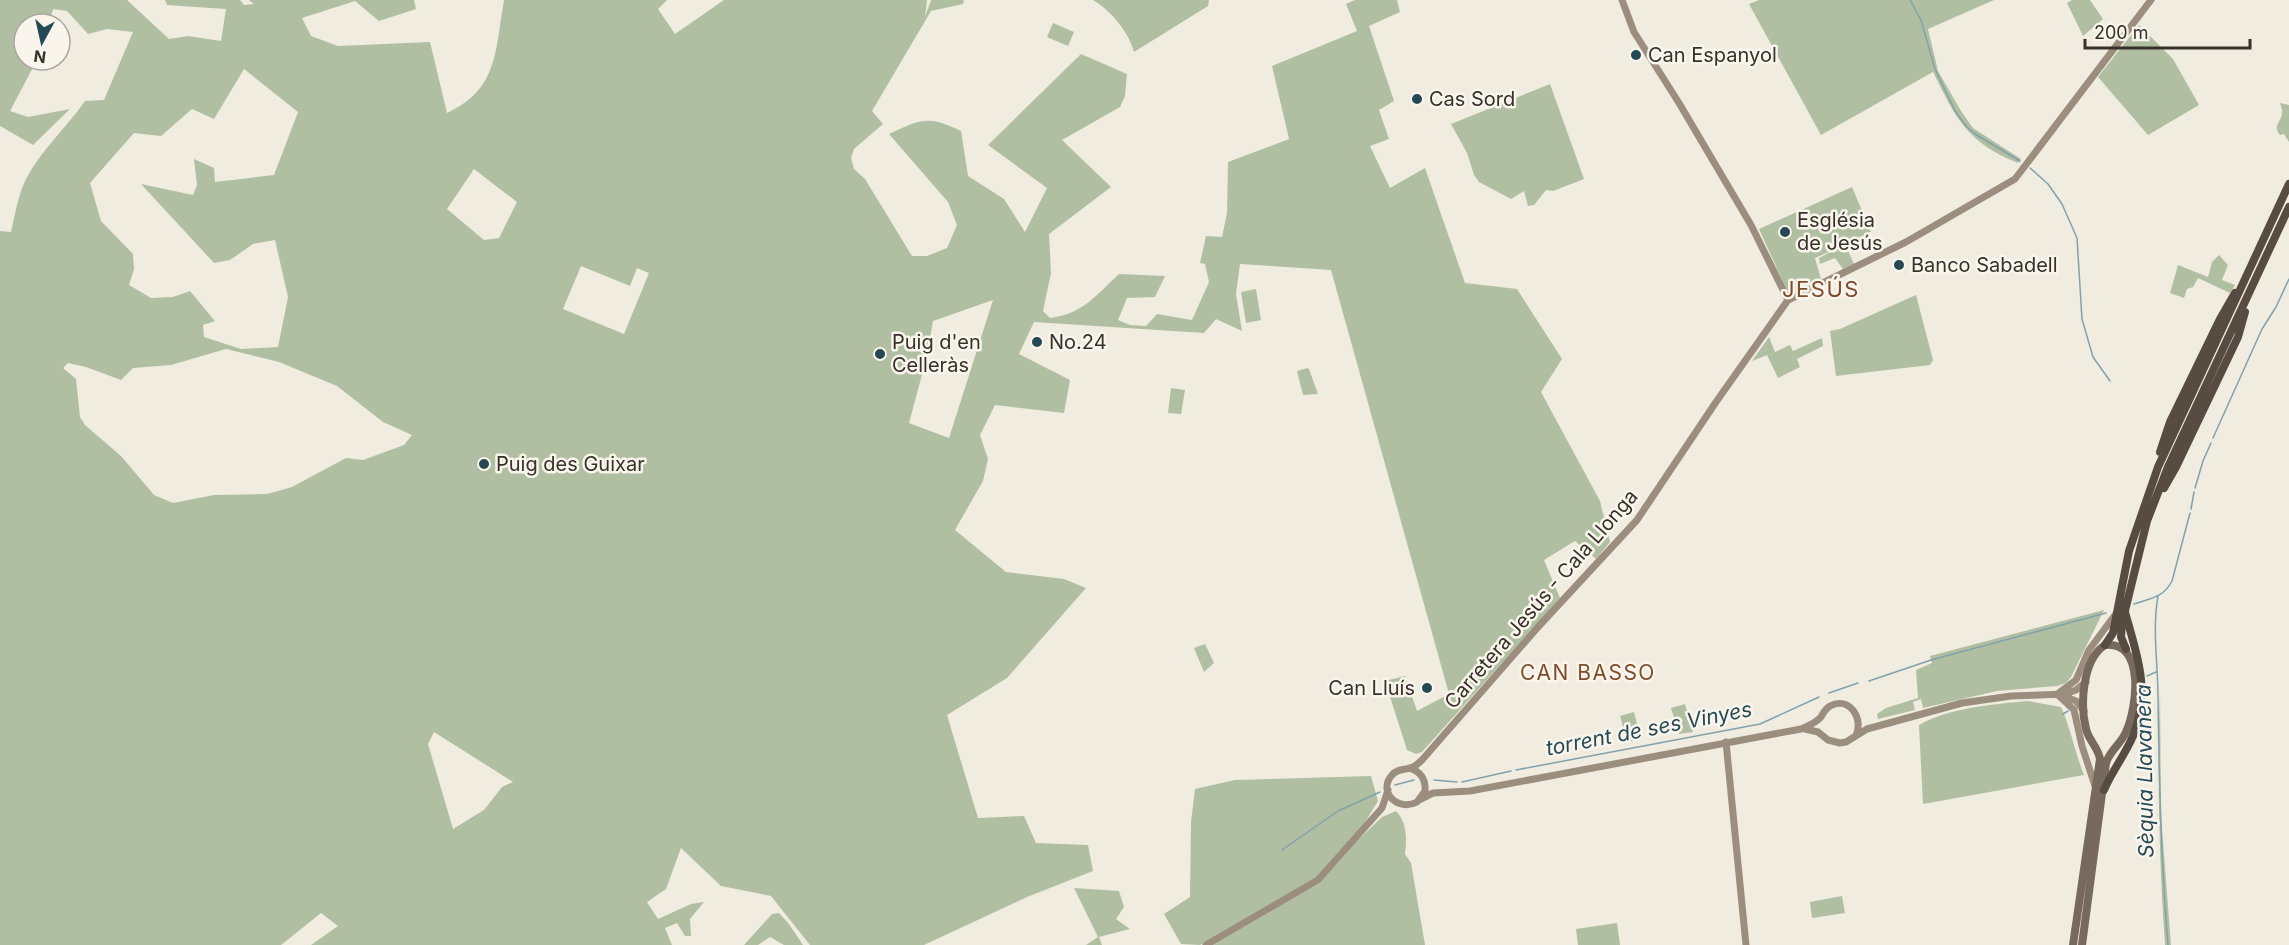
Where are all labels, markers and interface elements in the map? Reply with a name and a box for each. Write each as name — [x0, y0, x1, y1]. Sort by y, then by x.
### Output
north arrow — [12, 12, 72, 72]
scale bar — [2085, 12, 2250, 50]
text: 200 m — [2094, 22, 2149, 43]
place label: Can Espanyol — [1648, 43, 1777, 67]
text: N — [32, 46, 47, 68]
marker: Can Espanyol — [1629, 48, 1643, 62]
place label: Cas Sord — [1429, 87, 1515, 111]
marker: Cas Sord — [1410, 92, 1424, 106]
place label: Església de Jesús — [1797, 208, 1883, 255]
marker: Església de Jesús — [1778, 225, 1792, 239]
place label: Banco Sabadell — [1911, 253, 2058, 277]
marker: Banco Sabadell — [1892, 258, 1906, 272]
district label: JESÚS — [1782, 276, 1860, 302]
place label: Puig d'en Celleràs — [892, 330, 981, 377]
place label: No.24 — [1049, 330, 1107, 354]
marker: No.24 — [1030, 335, 1044, 349]
marker: Puig d'en Celleràs — [873, 347, 887, 361]
place label: Puig des Guixar — [496, 452, 645, 476]
marker: Puig des Guixar — [477, 457, 491, 471]
street label: Carretera Jesús - Cala Llonga — [1439, 485, 1643, 713]
district label: CAN BASSO — [1520, 660, 1656, 685]
place label: Can Lluís — [1328, 676, 1415, 700]
marker: Can Lluís — [1420, 681, 1434, 695]
water label: Sèquia Llavanera — [2130, 684, 2159, 858]
water label: torrent de ses Vinyes — [1544, 696, 1754, 761]

